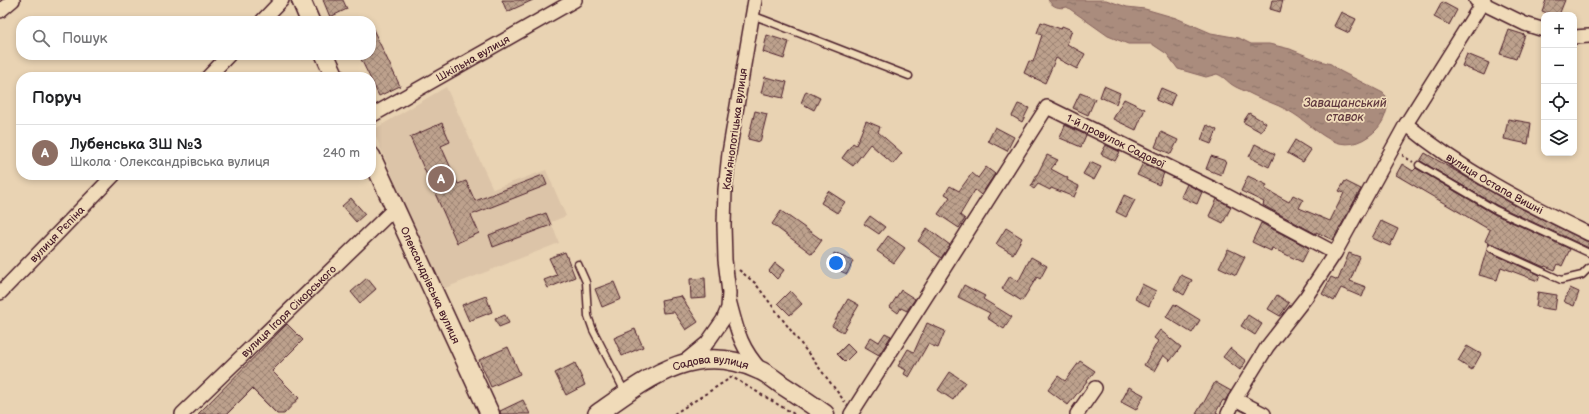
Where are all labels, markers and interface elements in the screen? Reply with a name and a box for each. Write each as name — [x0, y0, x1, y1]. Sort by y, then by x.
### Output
map controls — [1541, 12, 1577, 156]
button: + — [1541, 12, 1577, 48]
search box — [16, 16, 376, 60]
icon: search — [30, 27, 52, 49]
text: Пошук — [62, 29, 108, 48]
street label: Шкільна вулиця — [434, 32, 512, 84]
button: − — [1541, 48, 1577, 84]
street label: Камʼянопотіцька вулиця — [720, 67, 750, 191]
button: locate — [1541, 84, 1577, 120]
text: Поруч — [32, 88, 82, 108]
water label: Заващанський ставок — [1303, 96, 1387, 125]
street label: 1-й провулок Садової — [1065, 111, 1168, 171]
button: layers — [1541, 120, 1577, 156]
text: Лубенська ЗШ №3 — [70, 135, 202, 154]
text: A — [41, 145, 49, 161]
text: 240 m — [323, 145, 360, 161]
street label: вулиця Остапа Вишні — [1444, 150, 1545, 217]
text: Школа · Олександрівська вулиця — [70, 154, 270, 170]
pin: A — [428, 164, 454, 194]
street label: вулиця Рєпіна — [27, 203, 87, 265]
street label: Олександрівська вулиця — [398, 224, 463, 346]
your location — [826, 253, 846, 273]
street label: вулиця Ігоря Сікорського — [238, 262, 339, 360]
street label: Садова вулиця — [671, 353, 751, 373]

